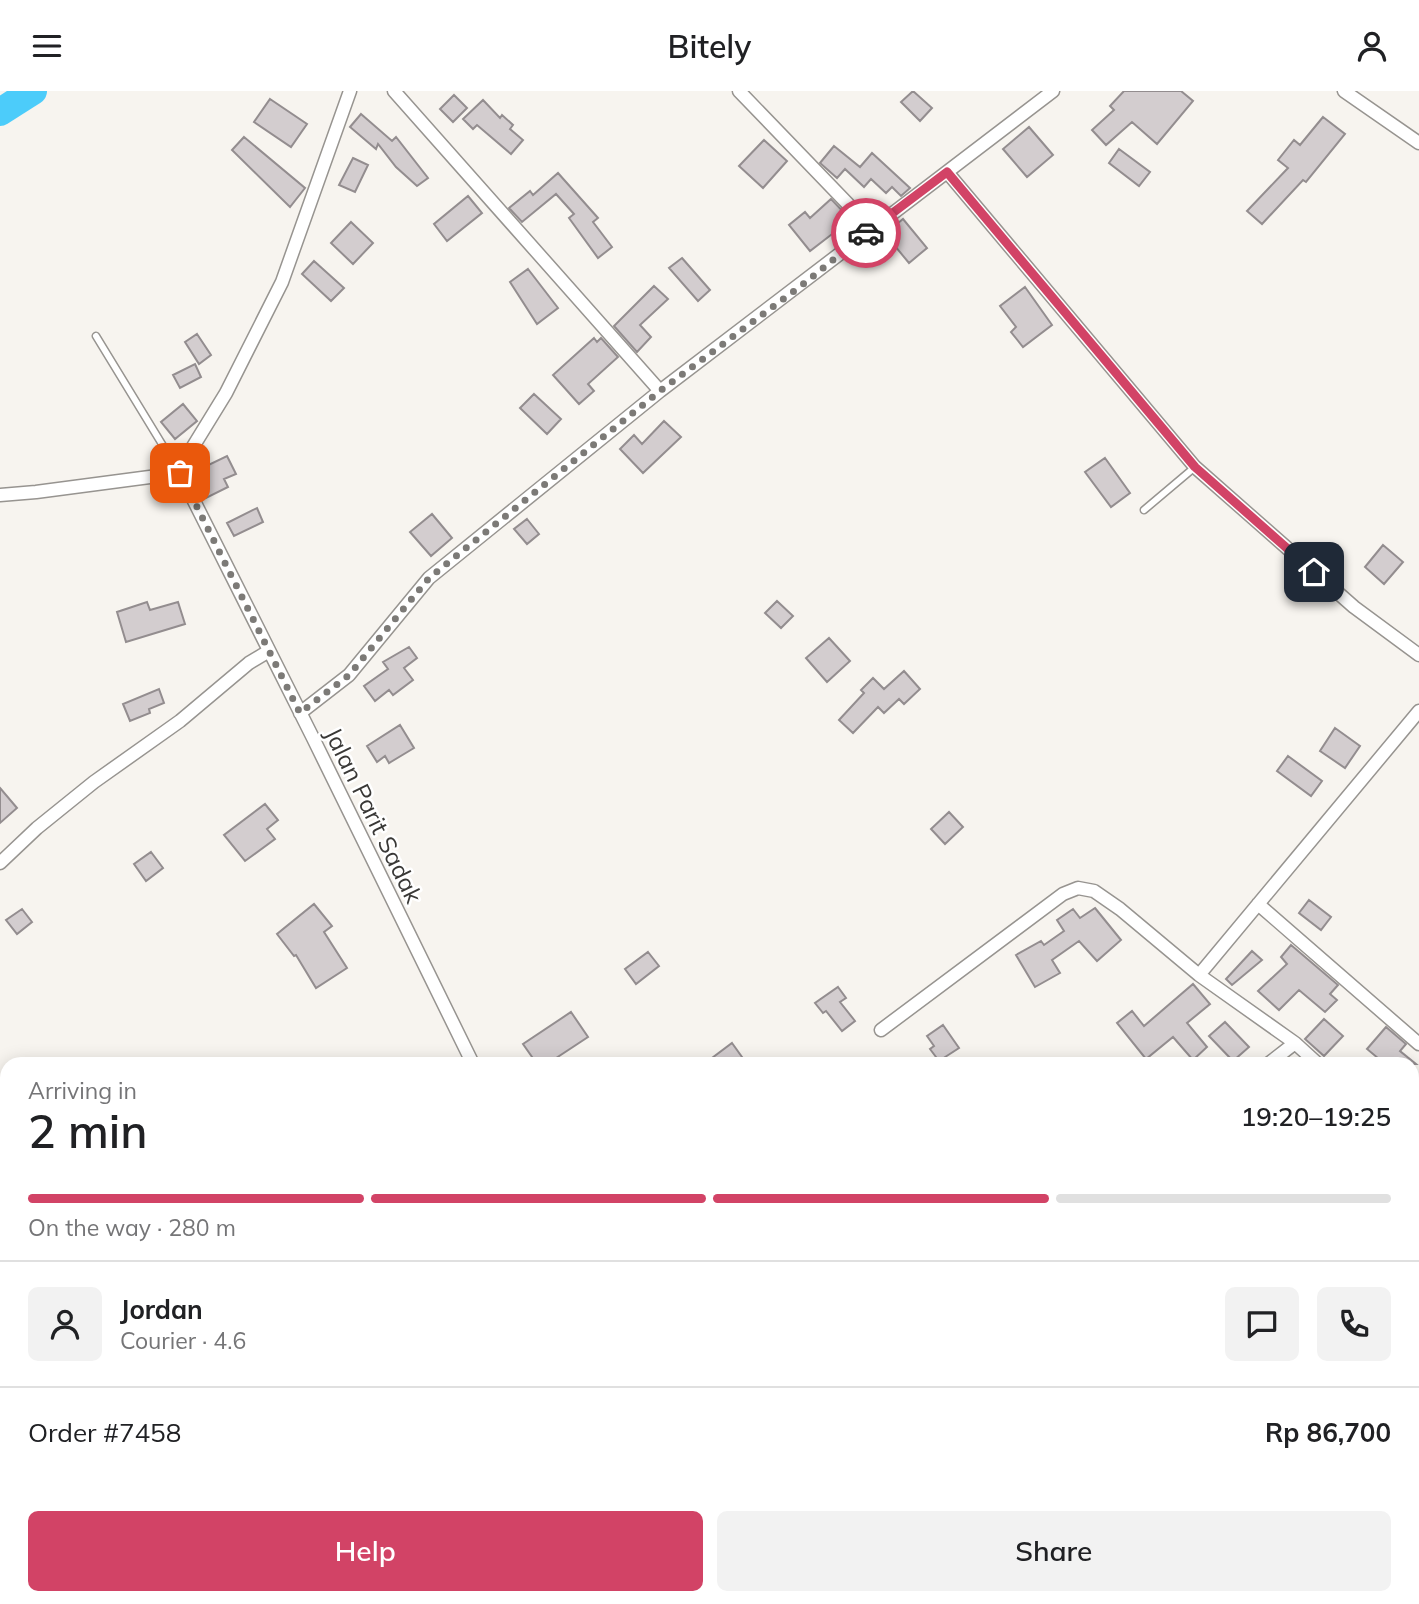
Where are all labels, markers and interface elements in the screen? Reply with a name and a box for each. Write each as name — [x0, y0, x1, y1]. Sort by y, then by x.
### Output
text: Bitely — [668, 26, 751, 66]
icon: menu — [28, 27, 66, 65]
icon: person — [1353, 27, 1391, 65]
courier — [831, 198, 901, 268]
icon: car — [847, 214, 885, 252]
pin — [150, 443, 210, 503]
icon: bag — [161, 454, 199, 492]
pin — [1284, 542, 1344, 602]
icon: home — [1295, 553, 1333, 591]
street label: Jalan Parit Sadak — [318, 722, 430, 908]
text: Arriving in — [28, 1076, 137, 1105]
text: 19:20–19:25 — [1241, 1100, 1391, 1133]
text: 2 min — [28, 1102, 147, 1160]
text: On the way · 280 m — [28, 1213, 236, 1242]
button: person — [28, 1287, 102, 1361]
button: chat — [1225, 1287, 1299, 1361]
button: phone — [1317, 1287, 1391, 1361]
text: Jordan — [120, 1293, 203, 1326]
text: Courier · 4.6 — [120, 1326, 246, 1355]
text: Order #7458 — [28, 1416, 181, 1449]
text: Rp 86,700 — [1265, 1416, 1391, 1449]
button: Help — [28, 1511, 703, 1591]
button: Share — [717, 1511, 1391, 1591]

